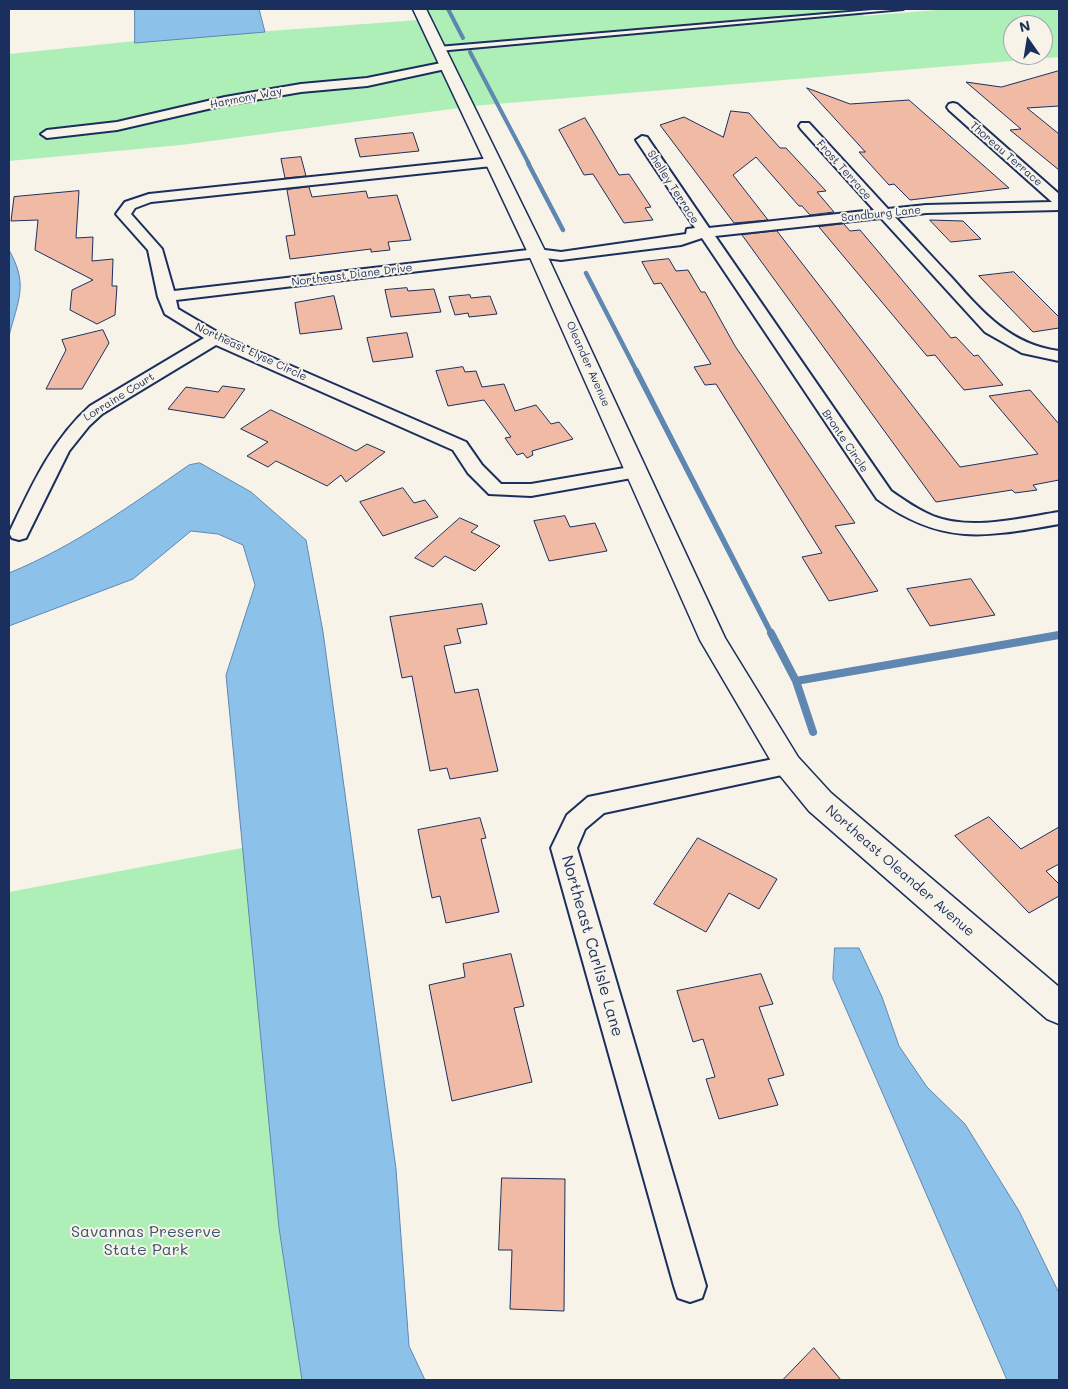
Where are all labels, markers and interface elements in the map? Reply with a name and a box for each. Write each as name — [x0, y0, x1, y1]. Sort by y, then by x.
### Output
north arrow — [1003, 15, 1053, 65]
text: N — [1017, 15, 1032, 36]
street label: Harmony Way — [209, 85, 283, 111]
street label: Thoreau Terrace — [967, 119, 1045, 189]
street label: Frost Terrace — [814, 137, 874, 203]
street label: Shelley Terrace — [644, 148, 702, 226]
street label: Sandburg Lane — [840, 203, 922, 225]
street label: Northeast Diane Drive — [291, 261, 413, 289]
street label: Oleander Avenue — [563, 319, 613, 409]
street label: Northeast Elyse Circle — [193, 320, 309, 384]
street label: Lorraine Court — [81, 370, 157, 424]
street label: Bronte Circle — [819, 407, 871, 475]
street label: Northeast Oleander Avenue — [822, 802, 978, 940]
street label: Northeast Carlisle Lane — [557, 853, 627, 1039]
park label: Savannas Preserve State Park — [71, 1222, 221, 1260]

